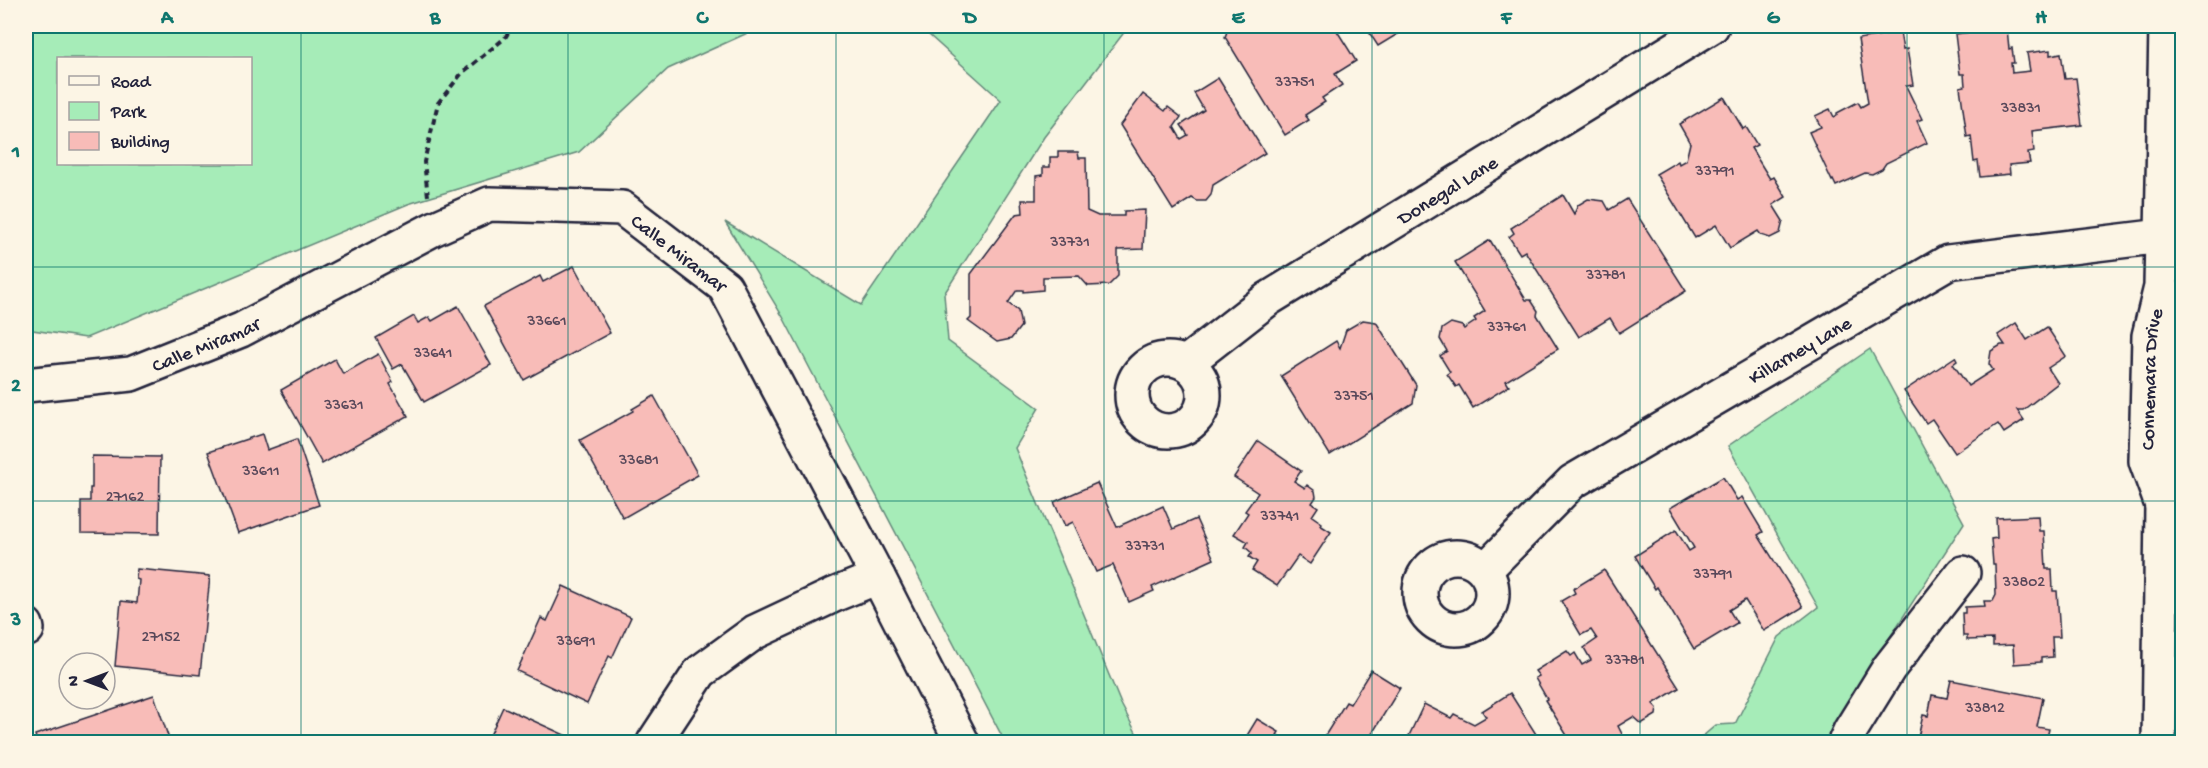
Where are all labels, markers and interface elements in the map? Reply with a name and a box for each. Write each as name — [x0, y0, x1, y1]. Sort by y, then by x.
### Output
text: A — [160, 8, 175, 31]
text: B — [429, 8, 441, 31]
text: C — [696, 8, 710, 31]
text: D — [961, 8, 977, 31]
text: E — [1232, 8, 1246, 31]
text: F — [1500, 8, 1513, 31]
text: G — [1767, 8, 1781, 31]
text: H — [2035, 8, 2047, 31]
legend — [57, 57, 252, 165]
text: Road — [111, 73, 152, 94]
house number: 33751 — [1274, 74, 1315, 93]
house number: 33831 — [2000, 100, 2041, 119]
text: Park — [110, 103, 147, 124]
text: Building — [110, 133, 170, 154]
text: 1 — [11, 142, 20, 165]
street label: Donegal Lane — [1393, 152, 1504, 232]
house number: 33791 — [1694, 163, 1735, 182]
street label: Calle Miramar — [625, 211, 732, 300]
house number: 33731 — [1049, 234, 1090, 253]
house number: 33781 — [1585, 267, 1626, 286]
street label: Connemara Drive — [2138, 306, 2170, 450]
street label: Calle Miramar — [149, 313, 267, 379]
house number: 33661 — [526, 313, 567, 332]
street label: Killarney Lane — [1746, 313, 1857, 391]
house number: 33761 — [1486, 319, 1527, 338]
house number: 33641 — [413, 345, 452, 364]
text: 2 — [11, 376, 21, 399]
house number: 33751 — [1333, 388, 1374, 407]
house number: 33631 — [323, 397, 364, 416]
house number: 33681 — [618, 452, 659, 471]
house number: 33611 — [241, 463, 280, 482]
house number: 27162 — [106, 489, 144, 508]
house number: 33741 — [1260, 508, 1299, 527]
house number: 33731 — [1124, 538, 1165, 557]
house number: 33791 — [1692, 566, 1733, 585]
house number: 33802 — [2002, 574, 2045, 593]
text: 3 — [10, 610, 21, 633]
house number: 27152 — [142, 629, 181, 648]
house number: 33691 — [555, 633, 596, 652]
north arrow — [57, 651, 117, 711]
house number: 33781 — [1604, 652, 1645, 671]
text: N — [66, 675, 85, 686]
house number: 33812 — [1964, 700, 2005, 719]

